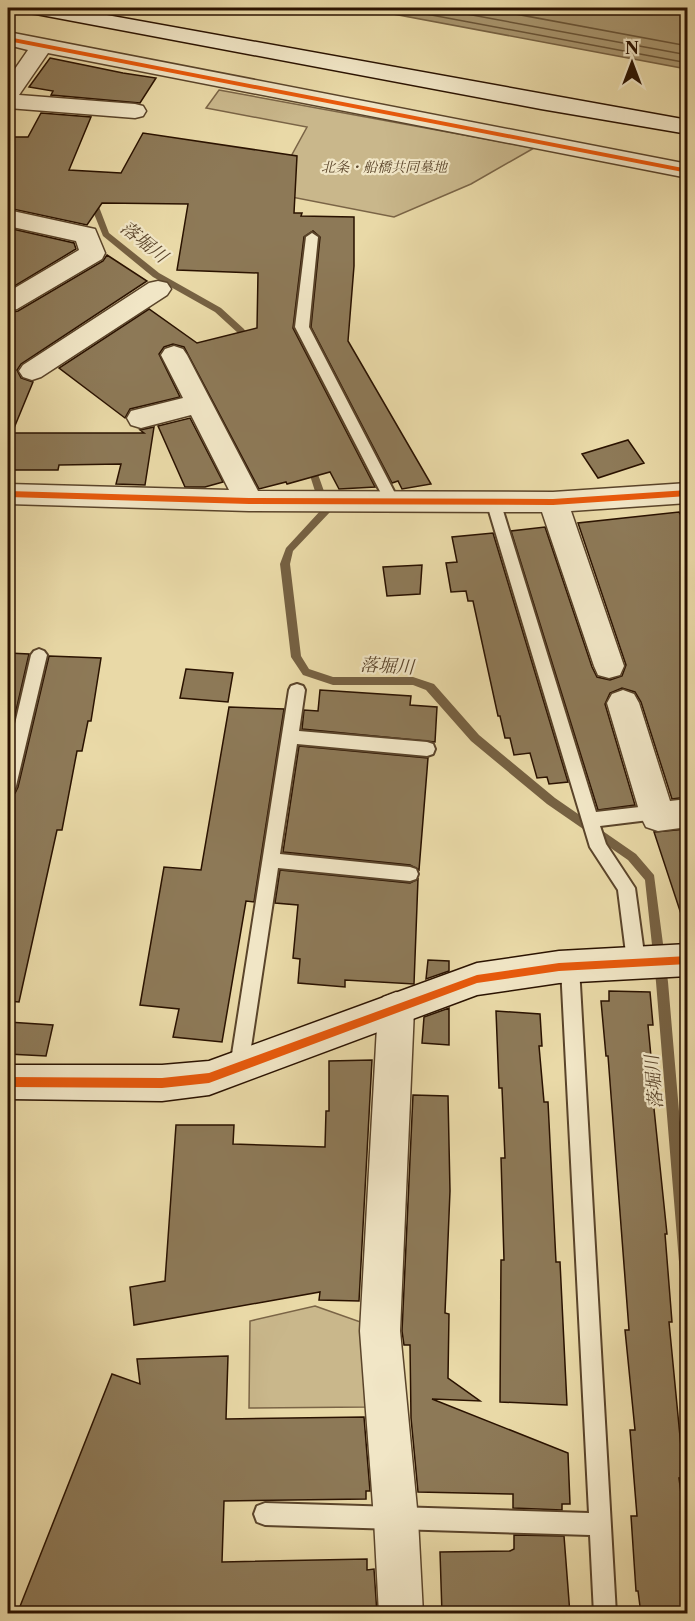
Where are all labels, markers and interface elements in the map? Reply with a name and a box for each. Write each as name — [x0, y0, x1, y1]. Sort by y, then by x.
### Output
north arrow — [602, 33, 662, 93]
text: N — [625, 38, 639, 58]
park label: 北条・船橋共同墓地 — [321, 158, 449, 176]
water label: 落堀川 — [116, 216, 173, 269]
water label: 落堀川 — [359, 654, 417, 679]
water label: 落堀川 — [641, 1052, 667, 1110]

